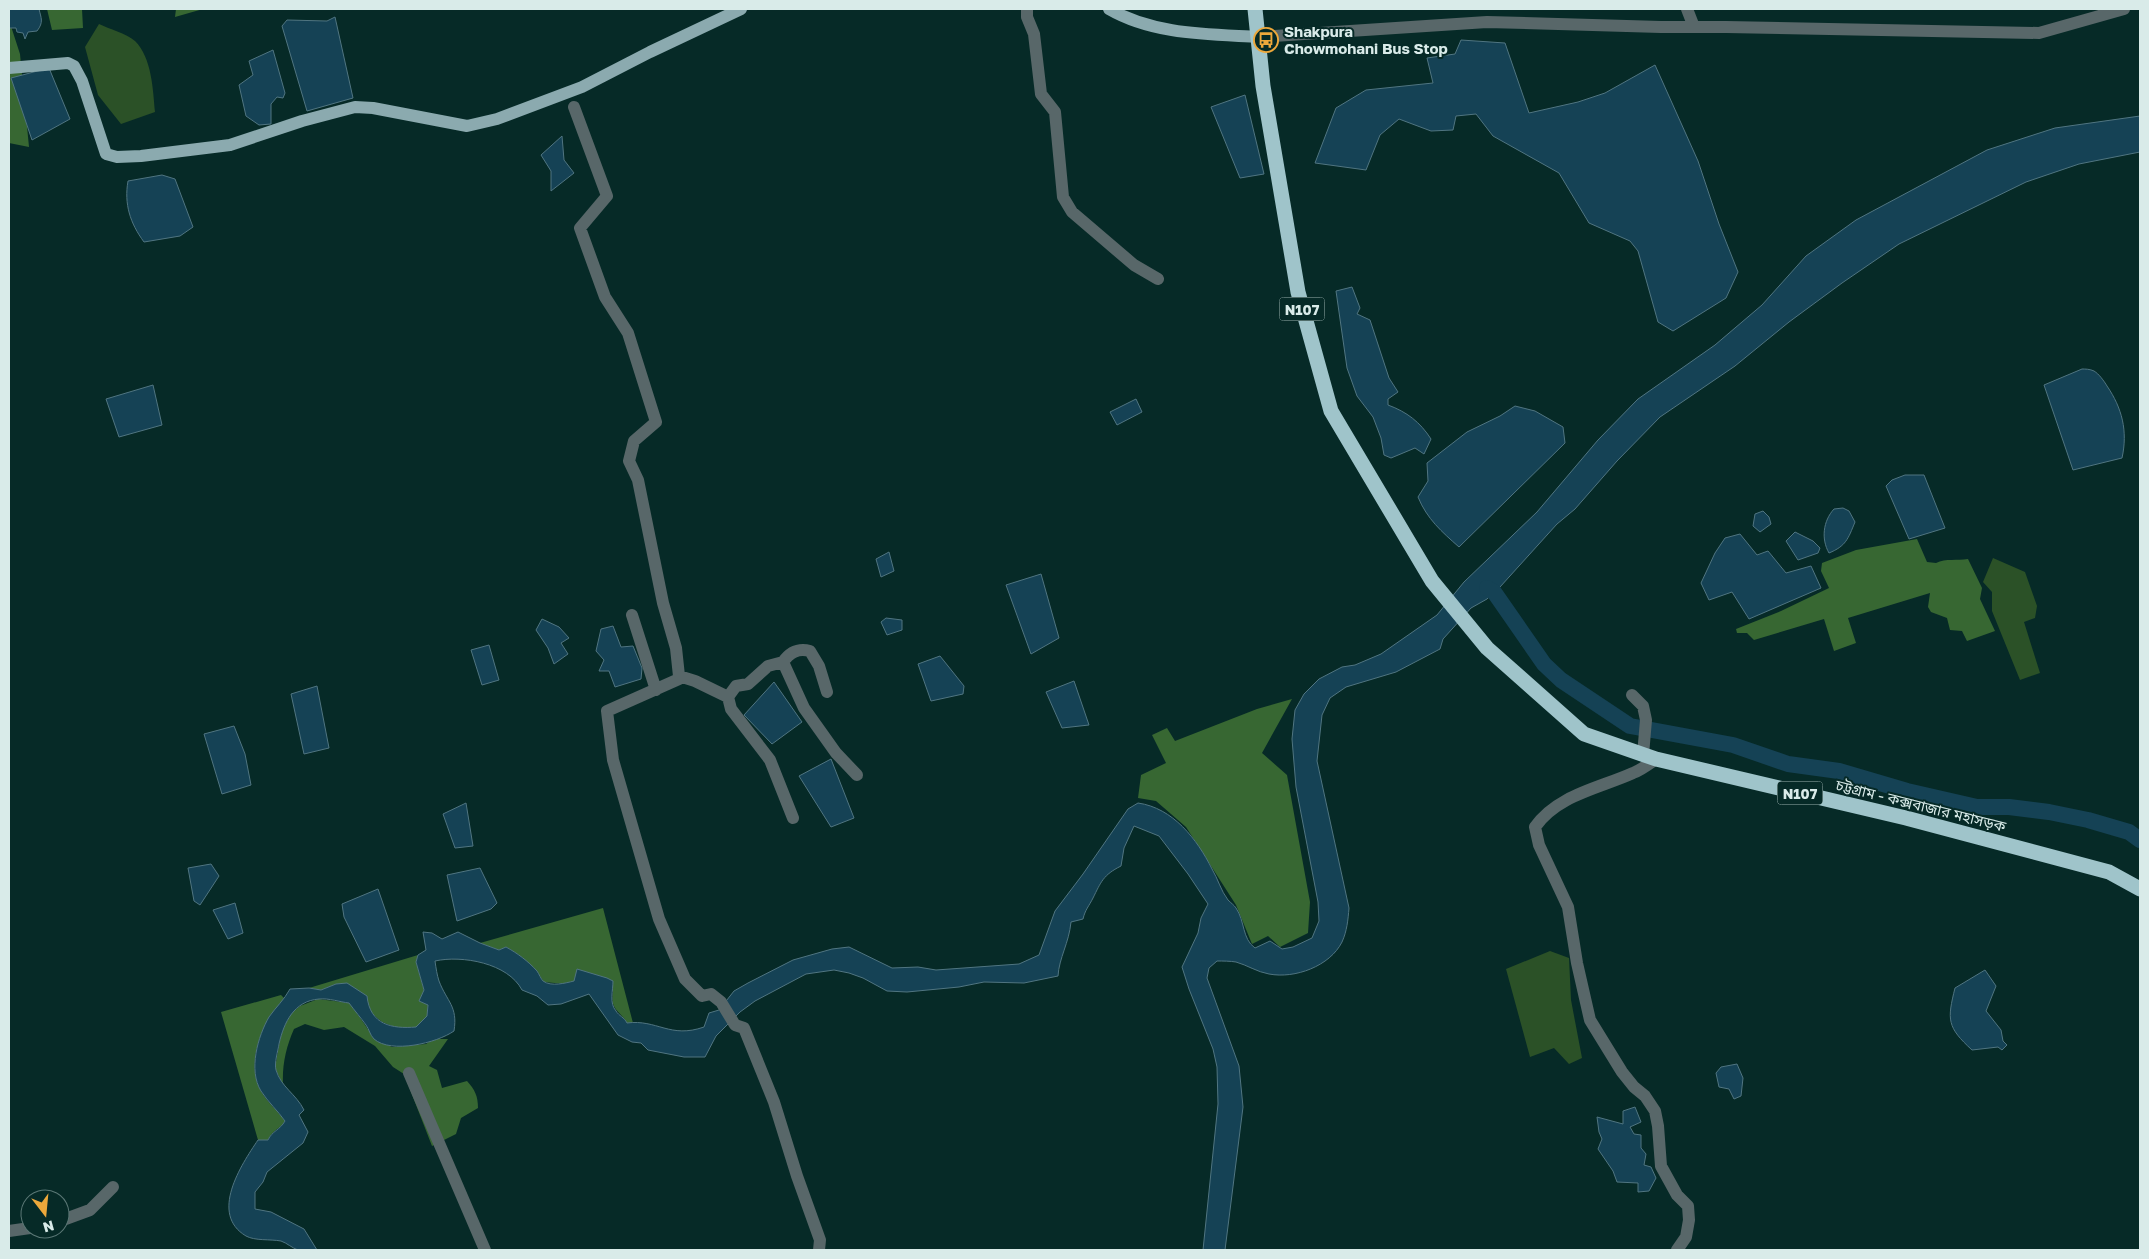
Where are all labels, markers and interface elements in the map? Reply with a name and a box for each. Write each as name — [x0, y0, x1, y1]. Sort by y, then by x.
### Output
place label: Shakpura Chowmohani Bus Stop — [1284, 22, 1448, 57]
bus stop icon: Shakpura Chowmohani Bus Stop — [1253, 27, 1279, 53]
road number: N107 — [1280, 298, 1324, 320]
street label: চট্টগ্রাম - কক্সবাজার মহাসড়ক — [1833, 775, 2009, 835]
road number: N107 — [1778, 781, 1822, 804]
north arrow — [20, 1189, 70, 1239]
text: N — [41, 1217, 56, 1237]

